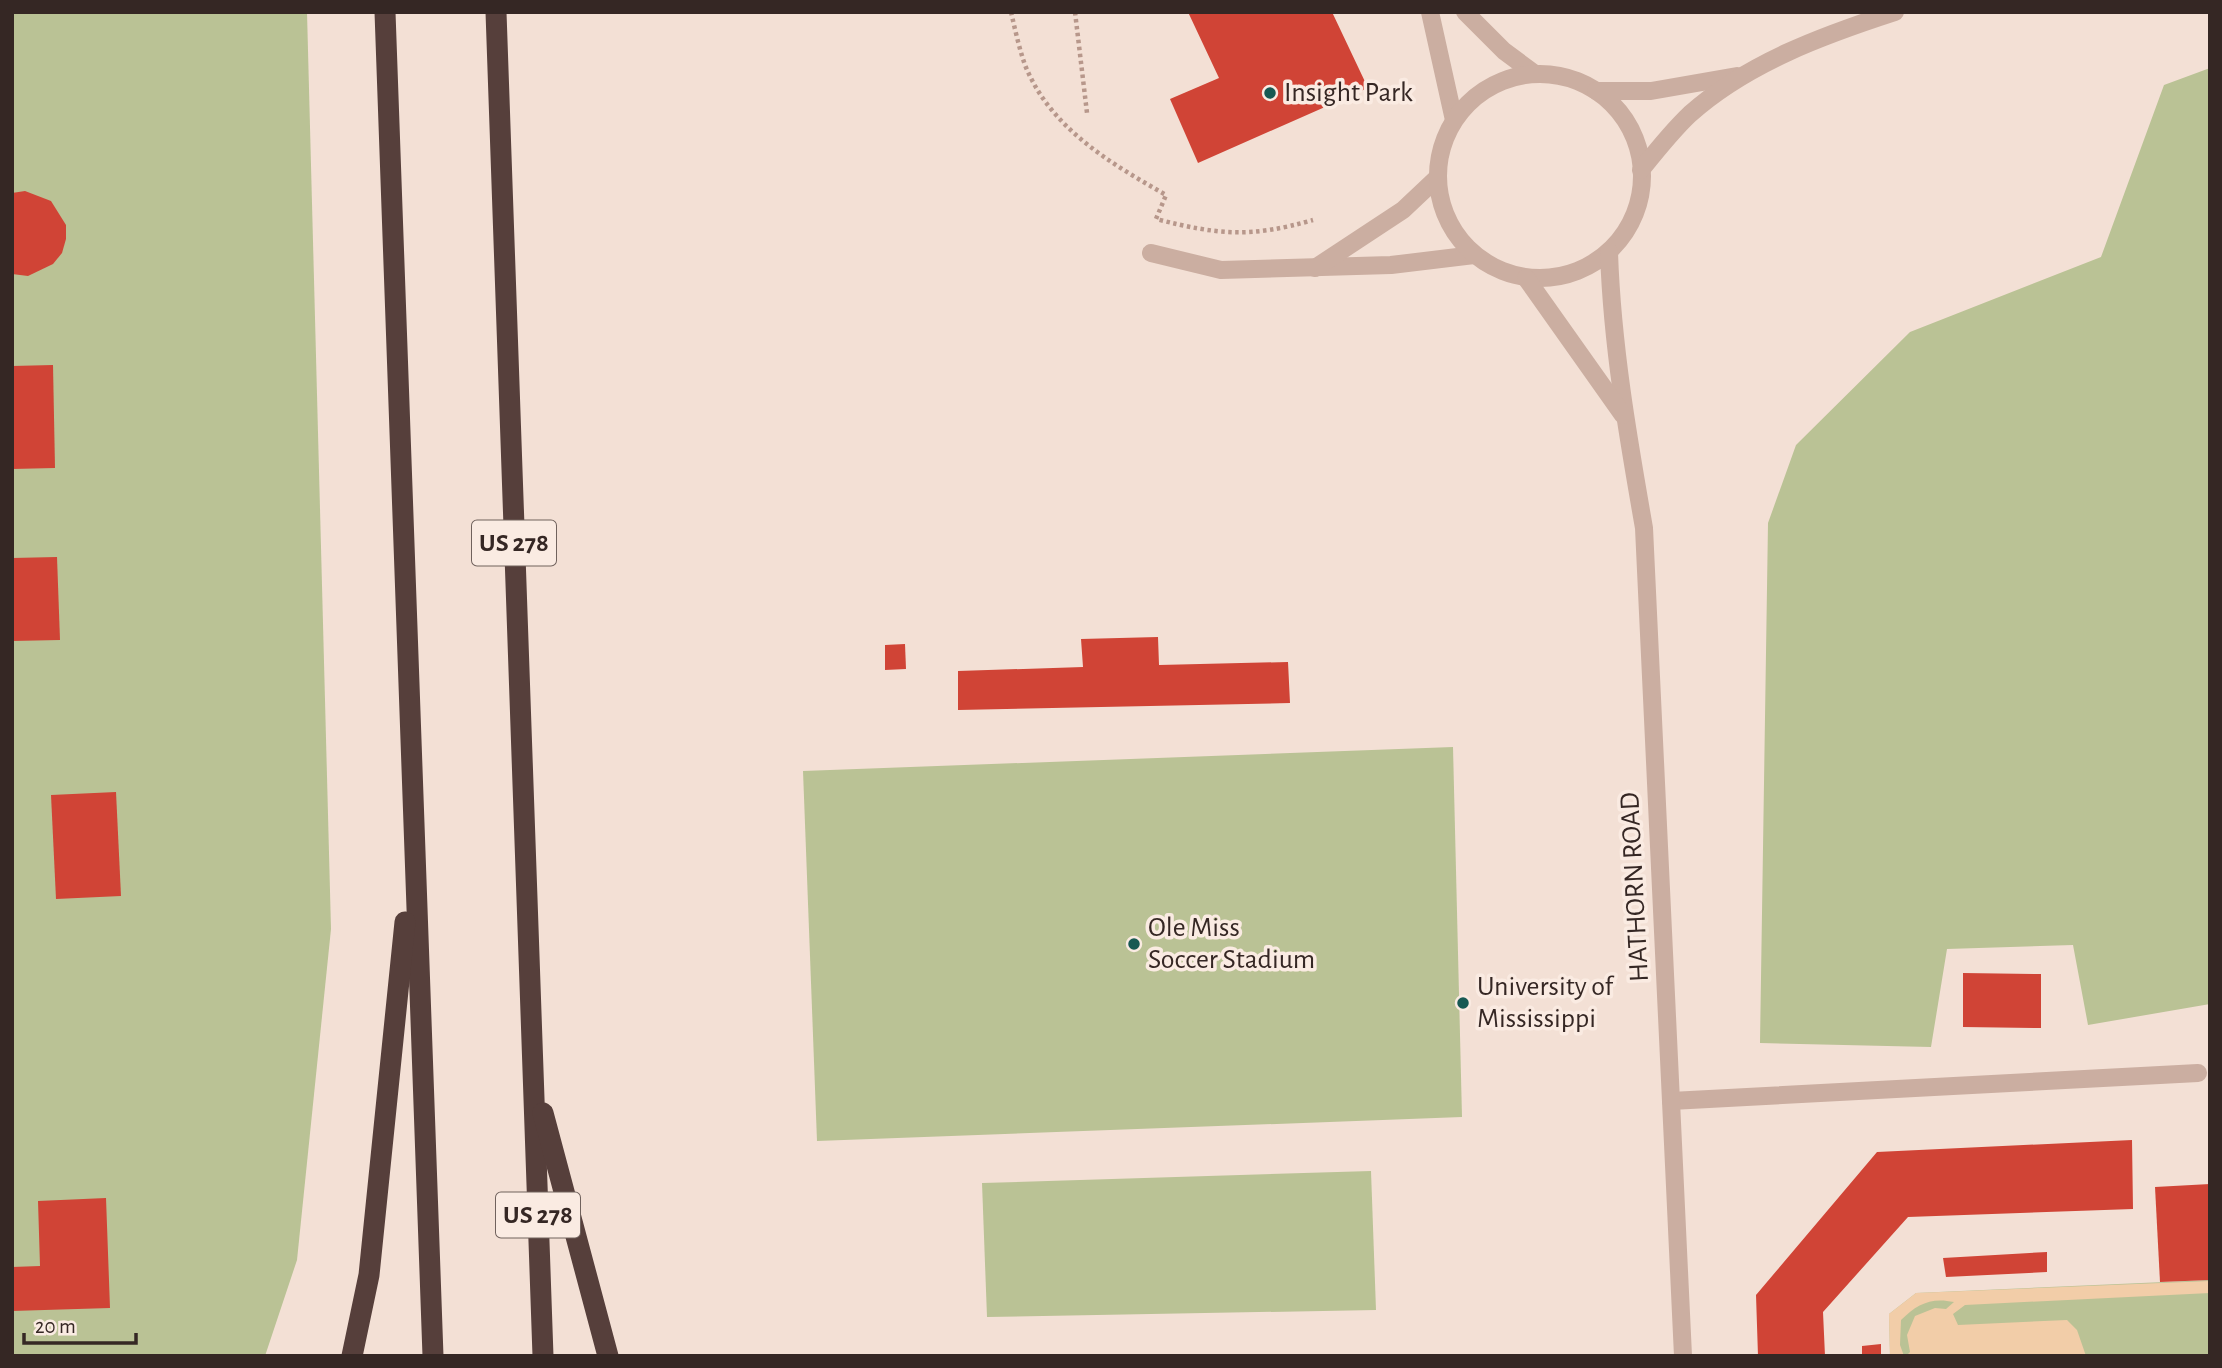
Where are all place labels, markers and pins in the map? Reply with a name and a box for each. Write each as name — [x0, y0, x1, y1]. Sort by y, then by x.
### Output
place label: Insight Park — [1284, 79, 1413, 107]
marker: Insight Park — [1262, 85, 1278, 101]
place label: Ole Miss Soccer Stadium — [1148, 914, 1315, 974]
marker: Ole Miss Soccer Stadium — [1126, 936, 1142, 952]
place label: University of Mississippi — [1477, 973, 1614, 1033]
marker: University of Mississippi — [1455, 995, 1471, 1011]

